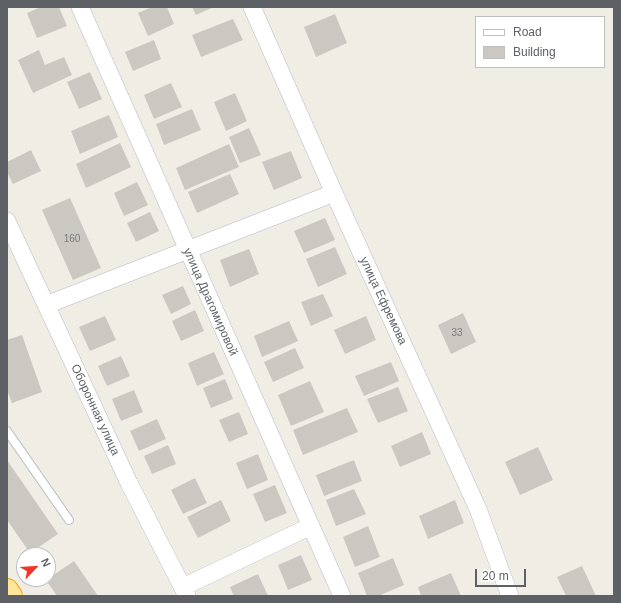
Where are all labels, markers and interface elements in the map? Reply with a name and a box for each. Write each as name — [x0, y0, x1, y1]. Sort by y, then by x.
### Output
legend — [475, 16, 605, 68]
text: Road — [513, 25, 542, 39]
text: Building — [513, 45, 556, 59]
house number: 160 — [64, 233, 80, 245]
street label: улица Драгомировой — [180, 246, 240, 358]
street label: улица Ефремова — [356, 255, 410, 347]
house number: 33 — [451, 327, 463, 339]
street label: Оборонная улица — [68, 362, 122, 458]
north arrow — [16, 547, 56, 587]
text: N — [39, 556, 53, 568]
scale bar — [477, 561, 528, 587]
text: 20 m — [482, 569, 509, 583]

